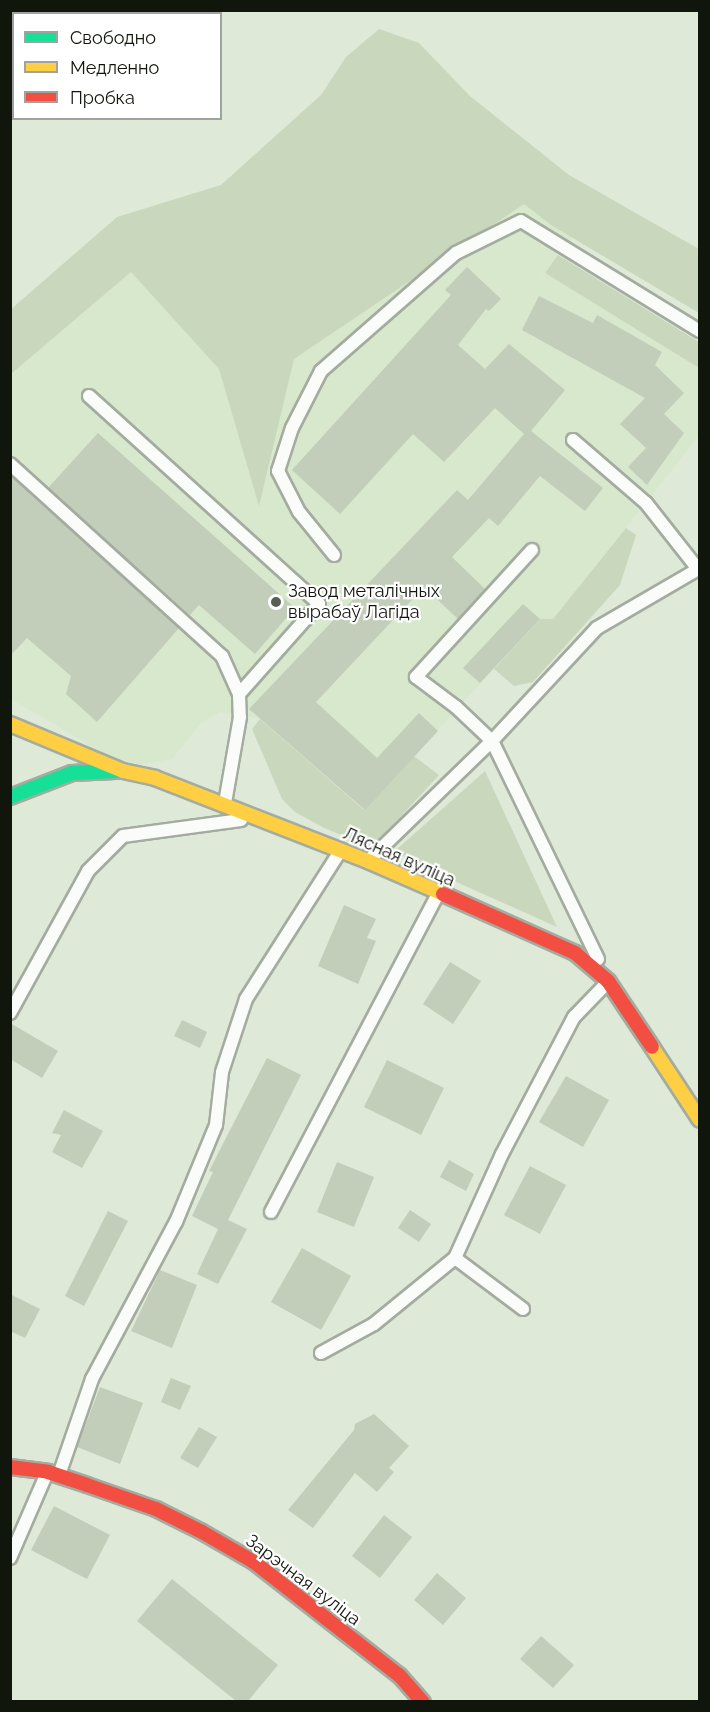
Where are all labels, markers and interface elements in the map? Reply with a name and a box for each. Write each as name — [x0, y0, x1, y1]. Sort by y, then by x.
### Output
legend — [12, 12, 222, 120]
text: Свободно — [70, 27, 156, 48]
text: Медленно — [70, 57, 159, 78]
text: Пробка — [70, 87, 135, 108]
place label: Завод металічных вырабаў Лагіда — [288, 581, 440, 624]
marker: Завод металічных вырабаў Лагіда — [269, 595, 283, 609]
street label: Лясная вуліца — [340, 823, 458, 891]
street label: Зарэчная вуліца — [241, 1530, 365, 1630]

